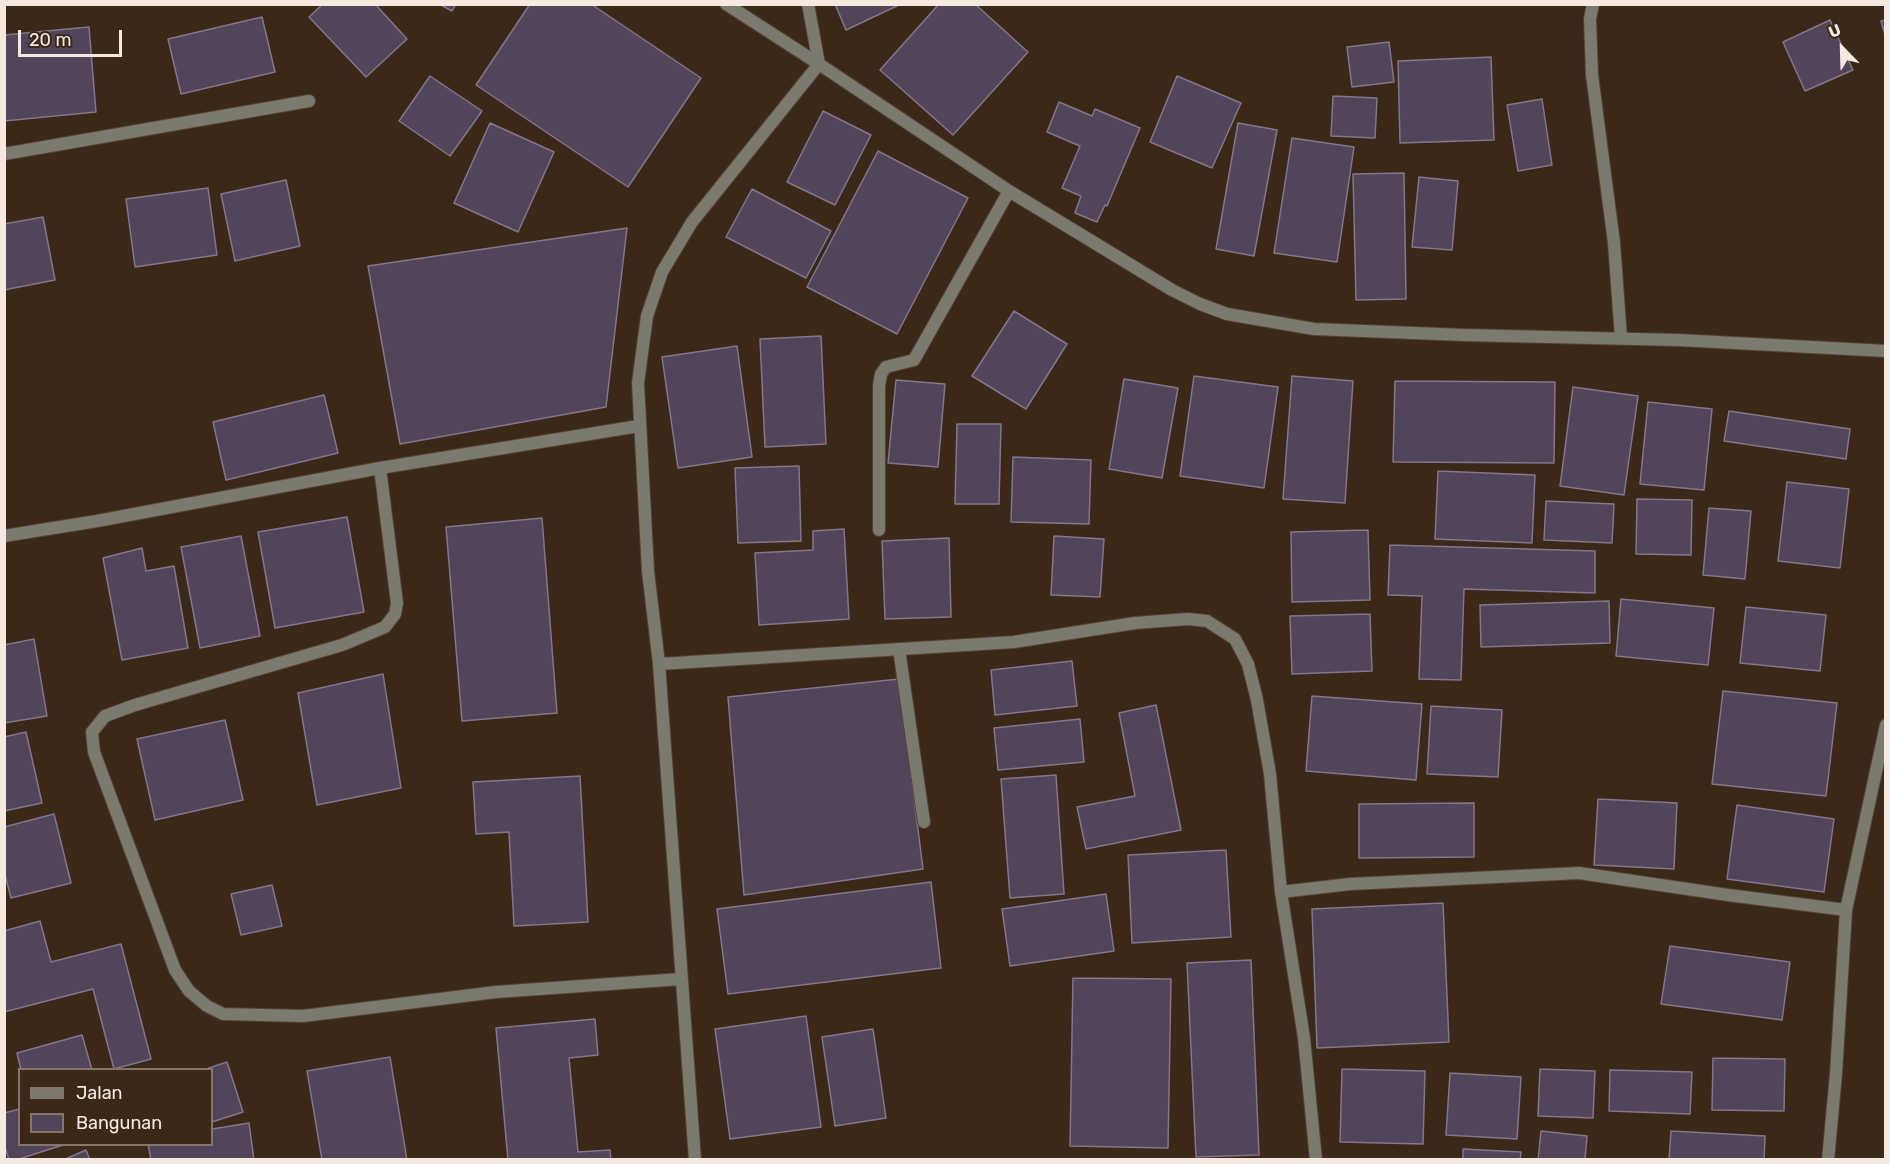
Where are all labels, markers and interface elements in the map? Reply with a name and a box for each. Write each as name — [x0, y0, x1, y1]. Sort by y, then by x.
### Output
scale bar — [21, 18, 124, 56]
north arrow — [1812, 18, 1872, 78]
text: U — [1826, 20, 1844, 42]
text: 20 m — [29, 29, 71, 51]
legend — [18, 1068, 213, 1146]
text: Jalan — [76, 1082, 123, 1104]
text: Bangunan — [76, 1112, 162, 1134]

